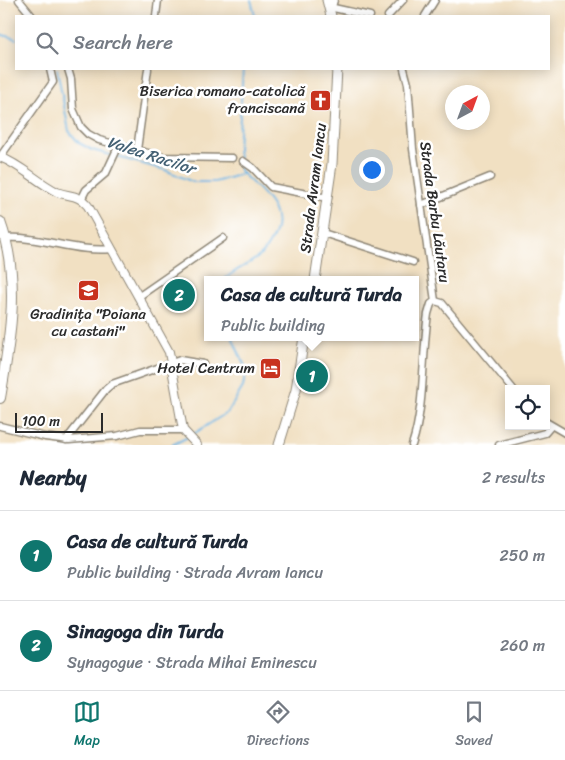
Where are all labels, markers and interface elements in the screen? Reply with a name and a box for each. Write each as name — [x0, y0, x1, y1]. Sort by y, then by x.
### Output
search box — [15, 15, 550, 70]
text: Search here — [73, 26, 173, 59]
icon: search — [33, 29, 61, 57]
place label: Biserica romano-catolică franciscană — [140, 78, 305, 121]
north arrow — [445, 85, 490, 130]
church icon: Biserica romano-catolică franciscană — [309, 88, 333, 112]
street label: Strada Avram Iancu — [292, 122, 334, 254]
water label: Valea Racilor — [103, 127, 202, 184]
street label: Strada Barbu Lăutaru — [412, 140, 458, 284]
your location — [359, 157, 385, 183]
pin: 2 — [163, 276, 195, 314]
popup — [204, 276, 419, 341]
text: Casa de cultură Turda — [221, 278, 402, 311]
school or university icon: Gradinița "Poiana cu castani" — [76, 279, 100, 303]
place label: Gradinița "Poiana cu castani" — [30, 301, 146, 344]
text: Public building — [221, 311, 325, 340]
place label: Hotel Centrum — [157, 355, 255, 381]
hotel icon: Hotel Centrum — [259, 356, 283, 380]
pin: 1 — [296, 357, 328, 395]
map controls — [505, 385, 550, 430]
button: locate — [505, 385, 550, 430]
text: 100 m — [22, 409, 60, 434]
scale bar — [15, 410, 102, 433]
text: Nearby — [20, 459, 86, 497]
text: 2 results — [482, 463, 545, 492]
text: Casa de cultură Turda — [67, 525, 248, 558]
text: 1 — [33, 541, 39, 570]
text: 250 m — [499, 541, 545, 570]
text: Public building · Strada Avram Iancu — [67, 558, 323, 587]
text: Sinagoga din Turda — [67, 615, 224, 648]
text: 2 — [31, 631, 41, 660]
text: 260 m — [500, 631, 545, 660]
text: Synagogue · Strada Mihai Eminescu — [67, 648, 317, 677]
tab: Map — [73, 698, 101, 753]
tab: Directions — [247, 698, 309, 753]
tab: Saved — [455, 698, 492, 753]

